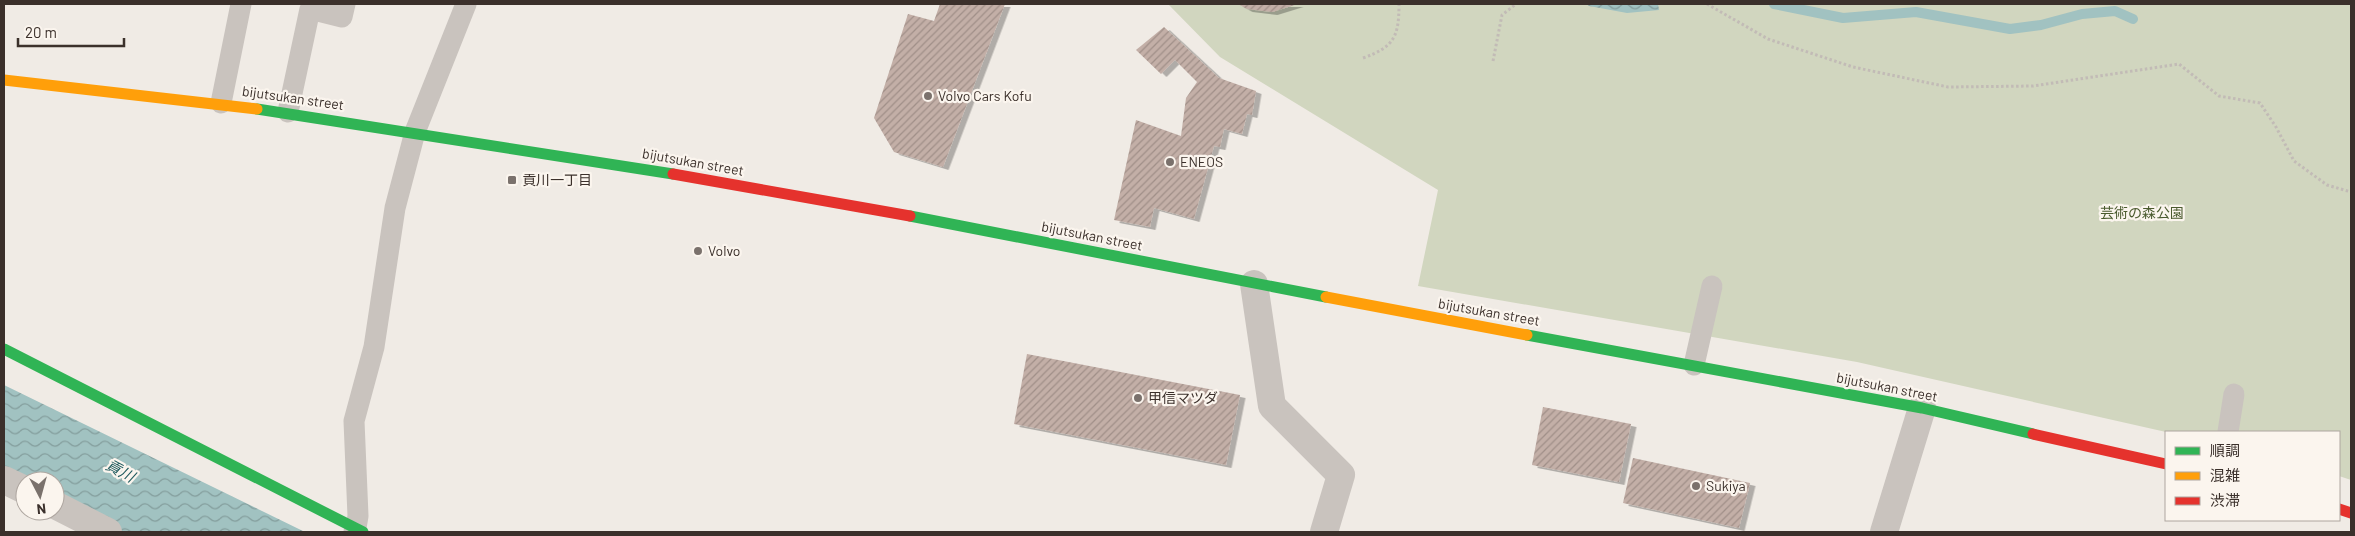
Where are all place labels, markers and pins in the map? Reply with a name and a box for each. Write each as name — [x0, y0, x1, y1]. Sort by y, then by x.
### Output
place label: Volvo Cars Kofu — [938, 87, 1032, 104]
marker: Volvo Cars Kofu — [922, 90, 934, 102]
place label: ENEOS — [1180, 153, 1223, 170]
marker: ENEOS — [1164, 156, 1176, 168]
place label: 貢川一丁目 — [522, 171, 592, 188]
marker: 貢川一丁目 — [506, 174, 518, 186]
place label: Volvo — [708, 242, 740, 259]
marker: Volvo — [692, 245, 704, 257]
place label: 甲信マツダ — [1148, 389, 1218, 406]
marker: 甲信マツダ — [1132, 392, 1144, 404]
place label: Sukiya — [1706, 477, 1746, 494]
marker: Sukiya — [1690, 480, 1702, 492]

